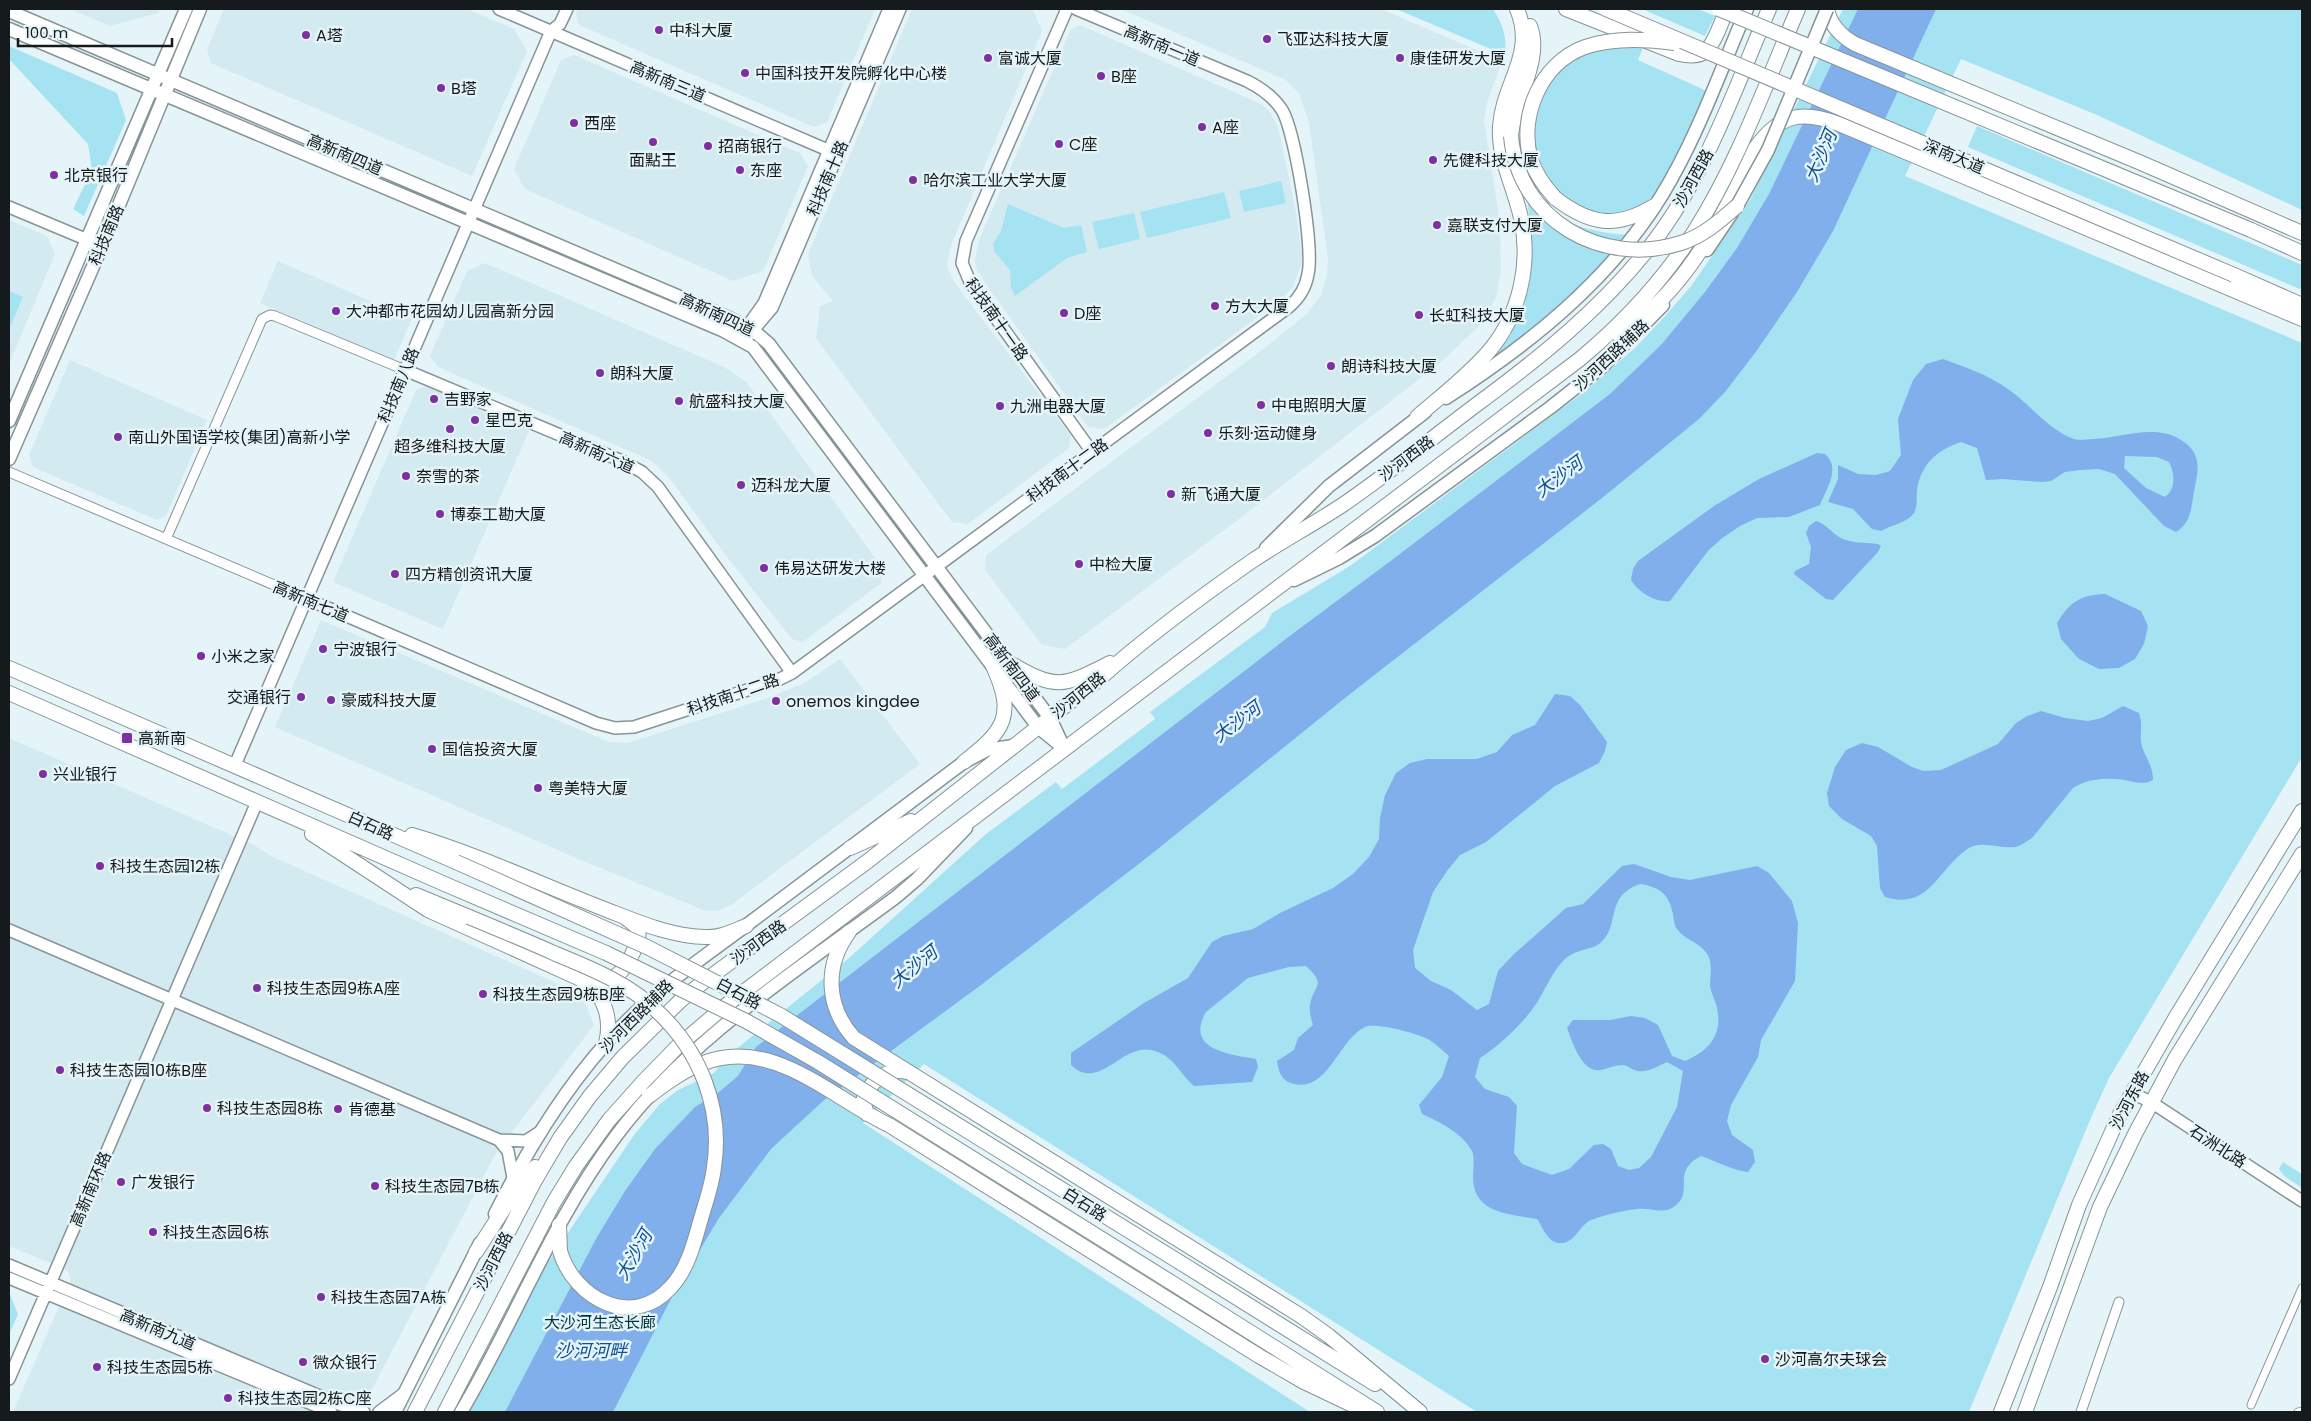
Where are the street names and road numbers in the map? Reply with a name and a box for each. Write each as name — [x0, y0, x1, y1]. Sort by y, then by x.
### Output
street label: 高新南一道 — [1120, 19, 1203, 72]
street label: 高新南三道 — [626, 55, 709, 108]
street label: 高新南四道 — [303, 128, 386, 181]
street label: 深南大道 — [1920, 133, 1988, 180]
street label: 科技南十路 — [801, 137, 854, 220]
street label: 沙河西路 — [1668, 145, 1719, 212]
street label: 科技南路 — [83, 201, 130, 269]
street label: 科技南十一路 — [960, 273, 1034, 365]
street label: 高新南四道 — [676, 287, 758, 342]
street label: 沙河西路辅路 — [1568, 314, 1654, 397]
street label: 科技南八路 — [372, 344, 425, 427]
street label: 高新南六道 — [556, 426, 638, 479]
street label: 沙河西路 — [1374, 430, 1439, 487]
street label: 科技南十二路 — [1022, 433, 1113, 508]
street label: 高新南七道 — [269, 575, 352, 628]
street label: 高新南四道 — [978, 628, 1045, 706]
street label: 沙河西路 — [1046, 666, 1110, 724]
street label: 科技南十二路 — [684, 668, 782, 721]
street label: 白石路 — [344, 805, 397, 846]
street label: 沙河西路 — [726, 914, 791, 971]
street label: 白石路 — [712, 972, 765, 1015]
street label: 沙河西路辅路 — [594, 974, 678, 1058]
street label: 沙河东路 — [2104, 1067, 2155, 1134]
street label: 石洲北路 — [2185, 1119, 2251, 1173]
street label: 高新南环路 — [64, 1148, 117, 1231]
street label: 白石路 — [1058, 1182, 1111, 1227]
street label: 沙河西路 — [469, 1227, 518, 1295]
street label: 高新南九道 — [116, 1303, 199, 1356]

